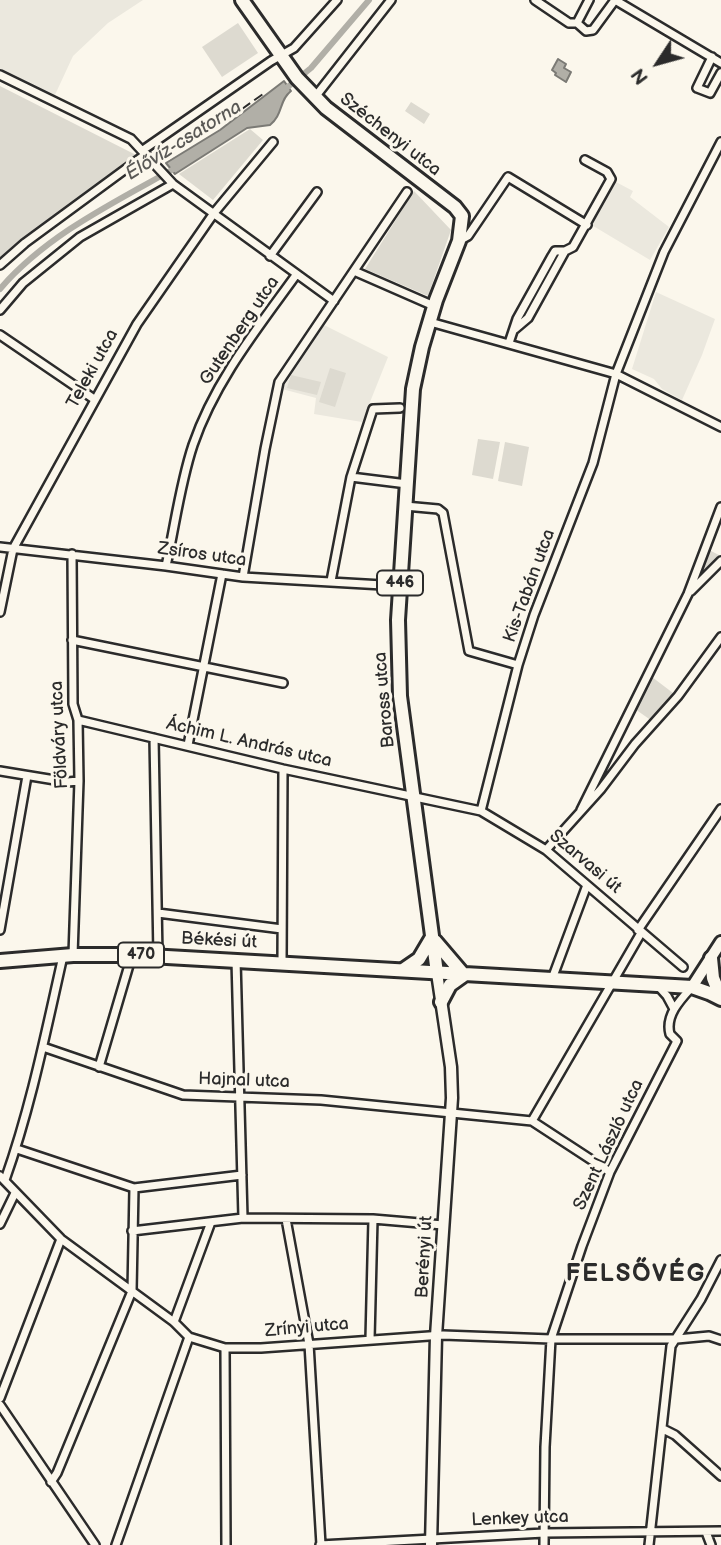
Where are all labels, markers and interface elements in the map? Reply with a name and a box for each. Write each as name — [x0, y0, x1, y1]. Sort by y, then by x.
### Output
north arrow — [623, 28, 693, 98]
text: N — [627, 63, 654, 88]
street label: Széchenyi utca — [335, 89, 445, 181]
water label: Élővíz-csatorna — [122, 96, 246, 186]
street label: Gutenberg utca — [196, 273, 284, 389]
street label: Teleki utca — [63, 326, 123, 412]
street label: Kis-Tabán utca — [499, 526, 561, 646]
street label: Zsíros utca — [156, 538, 248, 572]
road number: 446 — [377, 570, 423, 596]
street label: Baross utca — [370, 651, 400, 749]
street label: Földváry utca — [46, 680, 74, 790]
street label: Áchim L. András utca — [164, 713, 334, 773]
street label: Szarvasi út — [544, 825, 626, 899]
street label: Békési út — [181, 928, 257, 954]
road number: 470 — [118, 942, 164, 967]
street label: Hajnal utca — [198, 1069, 290, 1093]
street label: Szent László utca — [569, 1076, 649, 1214]
street label: Berényi út — [412, 1215, 438, 1299]
district label: FELSŐVÉG — [567, 1261, 705, 1289]
street label: Zrínyi utca — [264, 1314, 350, 1342]
street label: Lenkey utca — [471, 1507, 569, 1531]

